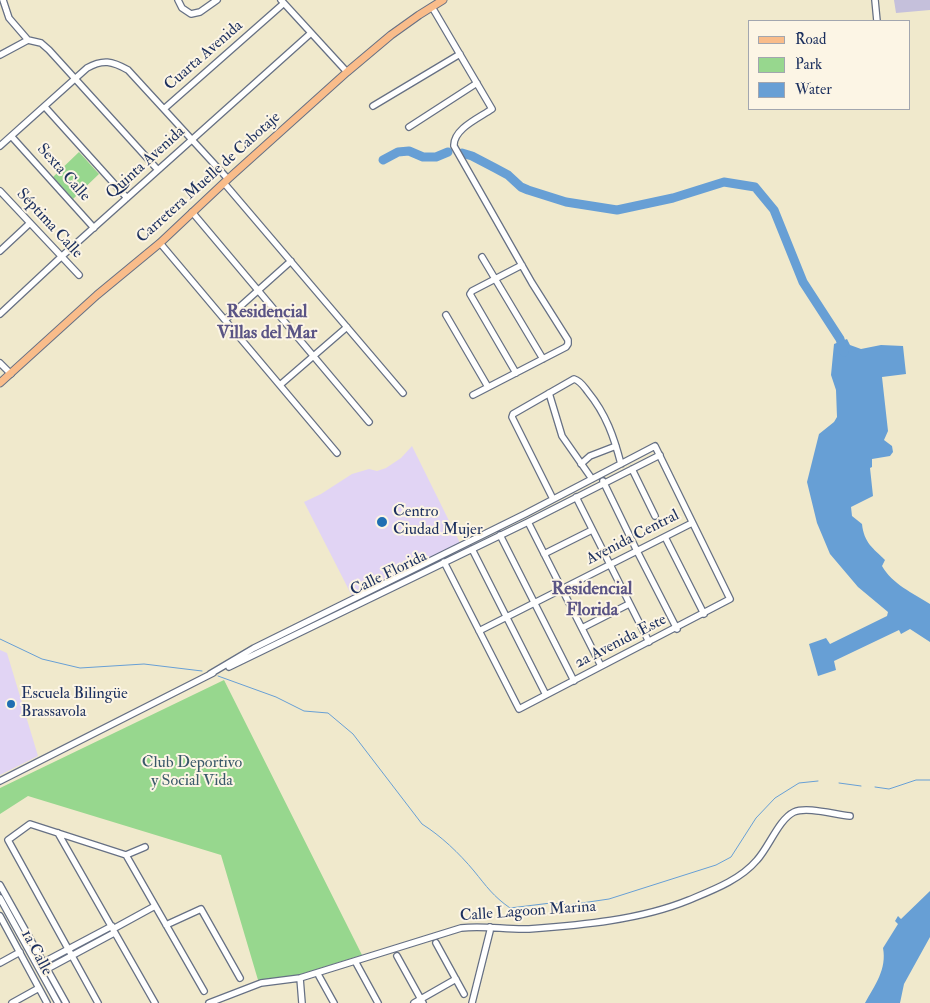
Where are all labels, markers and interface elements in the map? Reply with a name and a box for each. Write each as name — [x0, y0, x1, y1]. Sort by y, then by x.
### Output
street label: Cuarta Avenida — [161, 17, 247, 95]
legend — [748, 20, 910, 110]
text: Road — [795, 30, 826, 49]
text: Park — [795, 55, 822, 74]
text: Water — [795, 80, 832, 99]
street label: Carretera Muelle de Cabotaje — [133, 108, 285, 248]
street label: Quinta Avenida — [103, 123, 189, 203]
street label: Sexta Calle — [32, 140, 94, 206]
street label: Séptima Calle — [12, 185, 86, 263]
district label: Residencial Villas del Mar — [217, 302, 317, 344]
place label: Centro Ciudad Mujer — [393, 503, 483, 541]
street label: Avenida Central — [583, 506, 683, 570]
marker: Centro Ciudad Mujer — [375, 515, 389, 529]
street label: Calle Florida — [348, 547, 430, 601]
district label: Residencial Florida — [552, 579, 632, 622]
street label: 2a Avenida Este — [572, 611, 670, 673]
place label: Escuela Bilingüe Brassavola — [21, 685, 128, 723]
marker: Escuela Bilingüe Brassavola — [5, 698, 17, 710]
park label: Club Deportivo y Social Vida — [142, 754, 242, 792]
street label: Calle Lagoon Marina — [459, 898, 597, 926]
street label: 1a Calle — [16, 927, 56, 979]

